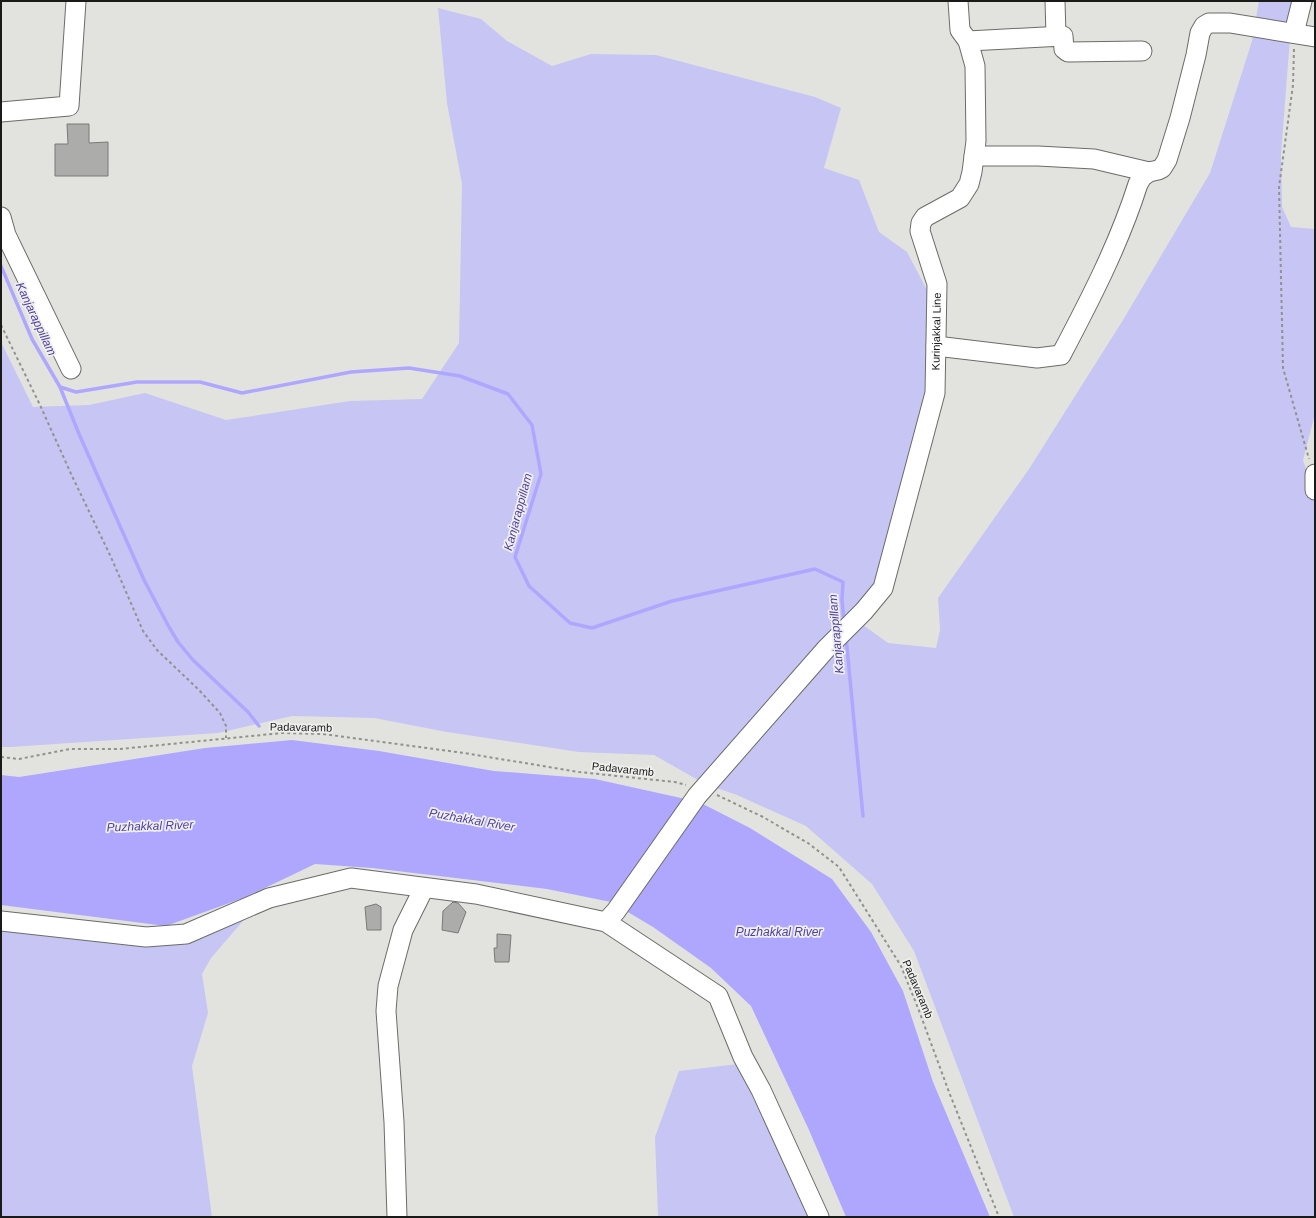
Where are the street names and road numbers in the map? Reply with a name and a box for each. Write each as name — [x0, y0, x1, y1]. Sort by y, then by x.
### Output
street label: Kurinjakkal Line — [929, 293, 943, 370]
street label: Padavaramb — [270, 720, 332, 734]
street label: Padavaramb — [591, 760, 655, 778]
street label: Padavaramb — [900, 958, 936, 1020]

